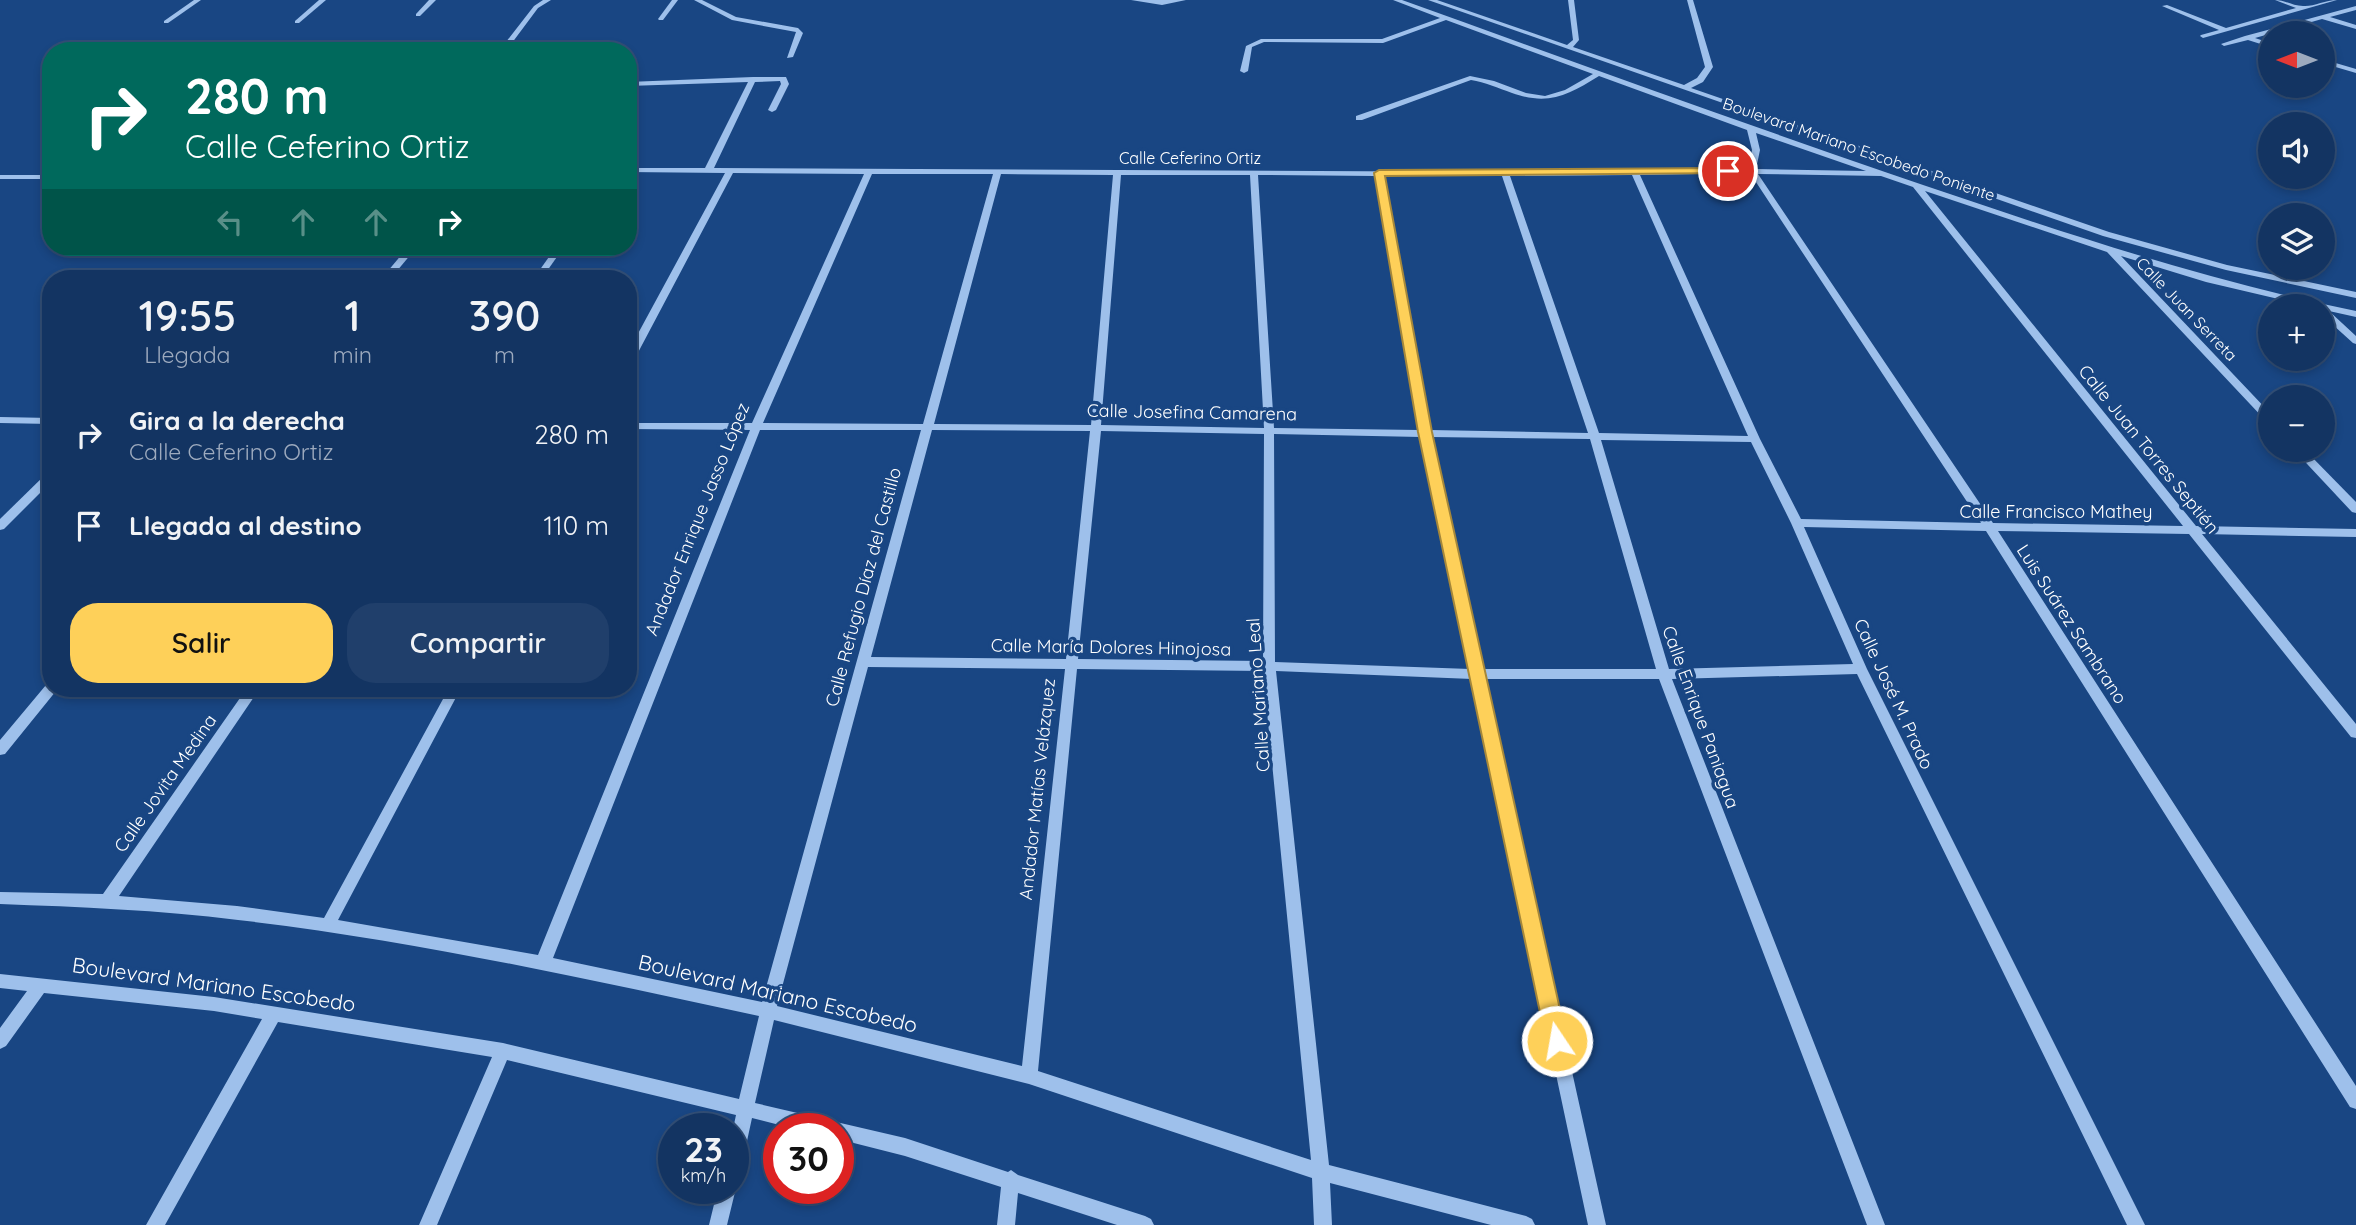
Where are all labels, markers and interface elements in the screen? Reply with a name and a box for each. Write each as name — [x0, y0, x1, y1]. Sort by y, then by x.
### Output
north arrow — [2258, 21, 2334, 98]
map controls — [2258, 21, 2335, 462]
text: 280 m — [185, 65, 329, 126]
icon: right — [70, 70, 161, 161]
street label: Boulevard Mariano Escobedo Poniente — [1720, 93, 1998, 205]
button: sound — [2258, 112, 2335, 189]
text: Calle Ceferino Ortiz — [185, 126, 469, 166]
pin — [1698, 141, 1758, 201]
street label: Calle Ceferino Ortiz — [1119, 148, 1261, 168]
icon: arrive — [1709, 152, 1747, 190]
icon: left — [211, 203, 249, 241]
icon: ahead — [284, 203, 322, 241]
icon: ahead — [357, 203, 395, 241]
icon: right — [430, 203, 468, 241]
button: layers — [2258, 203, 2335, 280]
street label: Calle Juan Serreta — [2132, 253, 2242, 365]
text: 19:55 — [139, 289, 236, 342]
text: 1 — [344, 289, 361, 342]
text: 390 — [469, 289, 540, 342]
button: + — [2258, 294, 2335, 371]
text: Llegada — [144, 340, 231, 369]
text: min — [333, 340, 372, 369]
text: m — [494, 340, 515, 369]
street label: Calle Juan Torres Septién — [2074, 360, 2224, 538]
button: − — [2258, 385, 2335, 462]
street label: Andador Enrique Jasso López — [640, 399, 754, 639]
street label: Calle Josefina Camarena — [1087, 399, 1297, 425]
text: Gira a la derecha — [129, 404, 345, 437]
icon: right — [70, 416, 108, 454]
text: 280 m — [534, 418, 609, 451]
text: Calle Ceferino Ortiz — [129, 437, 333, 466]
street label: Calle Refugio Díaz del Castillo — [820, 465, 906, 709]
street label: Calle Francisco Mathey — [1959, 500, 2153, 523]
icon: arrive — [70, 507, 108, 545]
text: Llegada al destino — [129, 509, 362, 542]
text: 110 m — [543, 509, 609, 542]
street label: Luis Suárez Sambrano — [2012, 540, 2132, 708]
button: Salir — [70, 603, 333, 683]
button: Compartir — [347, 603, 609, 683]
street label: Calle José M. Prado — [1849, 615, 1939, 773]
street label: Calle Mariano Leal — [1241, 617, 1275, 773]
street label: Calle Enrique Paniagua — [1657, 623, 1745, 811]
street label: Calle María Dolores Hinojosa — [991, 633, 1231, 661]
street label: Andador Matías Velázquez — [1014, 677, 1060, 901]
street label: Calle Jovita Medina — [109, 709, 221, 857]
street label: Boulevard Mariano Escobedo — [636, 948, 920, 1038]
street label: Boulevard Mariano Escobedo — [71, 951, 357, 1017]
position arrow — [1520, 1004, 1594, 1078]
speed limit sign: 30 — [763, 1113, 854, 1204]
text: 23 — [684, 1127, 723, 1171]
text: km/h — [681, 1164, 726, 1187]

